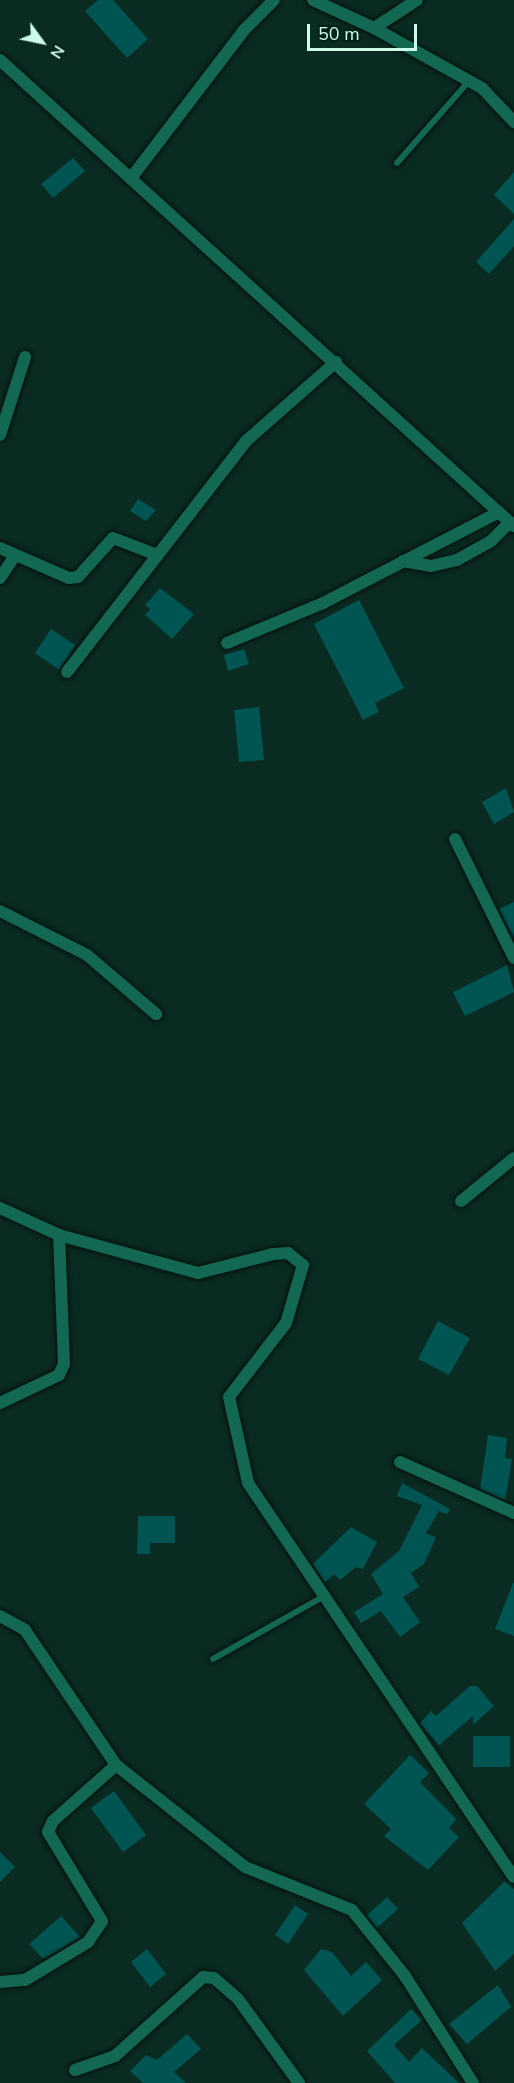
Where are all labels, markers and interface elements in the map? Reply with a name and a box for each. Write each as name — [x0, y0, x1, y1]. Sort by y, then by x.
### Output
north arrow — [12, 12, 72, 72]
scale bar — [310, 12, 420, 50]
text: 50 m — [318, 22, 360, 46]
text: N — [45, 41, 70, 63]

